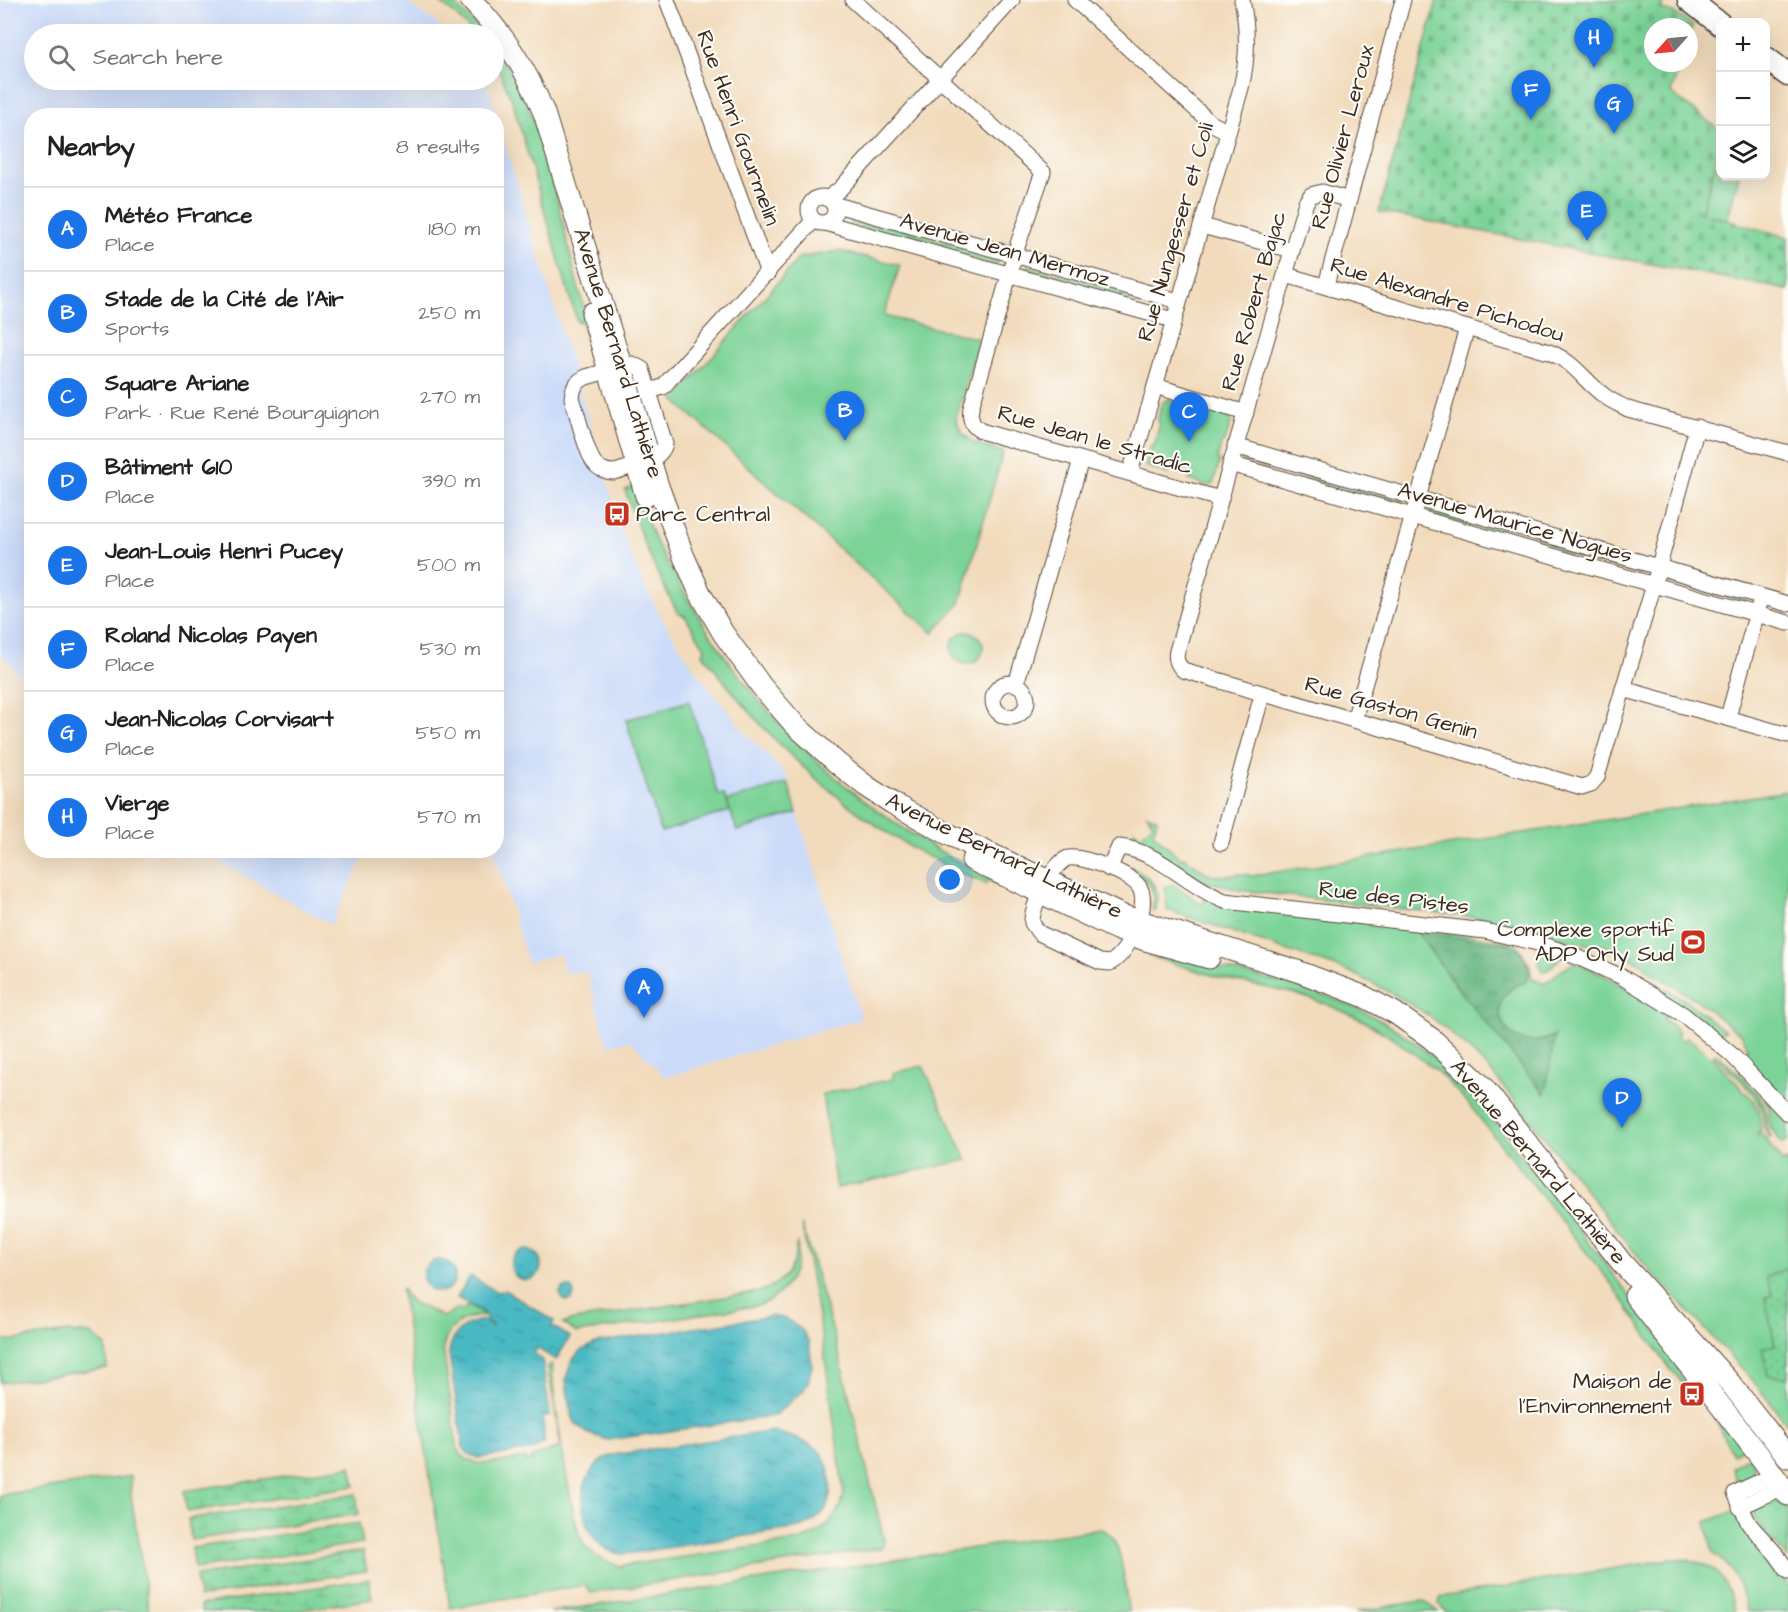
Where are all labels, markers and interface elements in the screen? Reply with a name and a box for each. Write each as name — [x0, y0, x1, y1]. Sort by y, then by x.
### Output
north arrow — [1644, 18, 1698, 72]
map controls — [1716, 18, 1770, 180]
button: + — [1716, 18, 1770, 72]
pin: H — [1574, 19, 1614, 68]
search box — [24, 24, 504, 90]
street label: Rue Henri Gourmelin — [688, 26, 788, 230]
icon: search — [45, 41, 78, 74]
street label: Rue Olivier Leroux — [1303, 41, 1383, 233]
text: Search here — [93, 42, 223, 73]
pin: F — [1512, 70, 1550, 120]
button: − — [1716, 72, 1770, 126]
pin: G — [1594, 84, 1634, 134]
street label: Rue Nungesser et Coli — [1130, 119, 1223, 345]
button: layers — [1716, 126, 1770, 180]
text: Nearby — [48, 129, 135, 165]
text: 8 results — [396, 133, 480, 161]
pin: E — [1568, 192, 1606, 241]
text: Météo France — [105, 200, 252, 231]
street label: Avenue Jean Mermoz — [896, 205, 1114, 295]
street label: Rue Robert Bajac — [1214, 207, 1294, 394]
text: A — [61, 215, 74, 243]
text: 180 m — [428, 215, 480, 243]
street label: Avenue Bernard Lathière — [565, 224, 671, 482]
text: Place — [105, 231, 155, 259]
street label: Rue Alexandre Pichodou — [1326, 250, 1568, 350]
text: Stade de la Cité de l'Air — [105, 284, 344, 315]
text: B — [60, 299, 75, 327]
text: 250 m — [418, 299, 480, 327]
text: Sports — [105, 315, 169, 343]
text: Square Ariane — [105, 368, 249, 399]
text: C — [60, 383, 75, 411]
text: 270 m — [420, 383, 480, 411]
pin: B — [826, 392, 864, 441]
pin: C — [1170, 392, 1208, 442]
street label: Rue Jean le Stradic — [994, 397, 1196, 483]
text: Park · Rue René Bourguignon — [105, 399, 379, 427]
text: Bâtiment 610 — [105, 452, 232, 483]
text: D — [61, 467, 74, 495]
text: 390 m — [422, 467, 480, 495]
street label: Avenue Maurice Nogues — [1394, 475, 1636, 572]
text: Place — [105, 483, 155, 511]
bus stop icon: Parc Central — [602, 499, 632, 529]
place label: Parc Central — [636, 499, 770, 530]
text: Jean-Louis Henri Pucey — [105, 536, 343, 567]
text: E — [62, 551, 73, 579]
text: 500 m — [417, 551, 480, 579]
text: Place — [105, 567, 155, 595]
text: Roland Nicolas Payen — [105, 620, 317, 651]
text: F — [61, 635, 74, 663]
text: 530 m — [419, 635, 480, 663]
text: Place — [105, 651, 155, 679]
street label: Rue Gaston Genin — [1301, 668, 1481, 748]
text: Jean-Nicolas Corvisart — [105, 704, 334, 735]
text: G — [61, 719, 74, 747]
text: 550 m — [415, 719, 480, 747]
text: Place — [105, 735, 155, 763]
street label: Avenue Bernard Lathière — [880, 785, 1128, 927]
text: Vierge — [105, 788, 169, 819]
text: H — [61, 803, 74, 831]
text: 570 m — [417, 803, 480, 831]
text: Place — [105, 819, 155, 847]
your location — [935, 865, 964, 894]
street label: Rue des Pistes — [1317, 873, 1471, 923]
place label: Complexe sportif ADP Orly Sud — [1497, 914, 1675, 971]
sports icon: Complexe sportif ADP Orly Sud — [1678, 927, 1708, 957]
pin: A — [624, 968, 664, 1018]
street label: Avenue Bernard Lathière — [1443, 1052, 1633, 1272]
pin: D — [1602, 1078, 1642, 1128]
place label: Maison de l'Environnement — [1519, 1366, 1672, 1422]
bus stop icon: Maison de l'Environnement — [1677, 1379, 1707, 1409]

